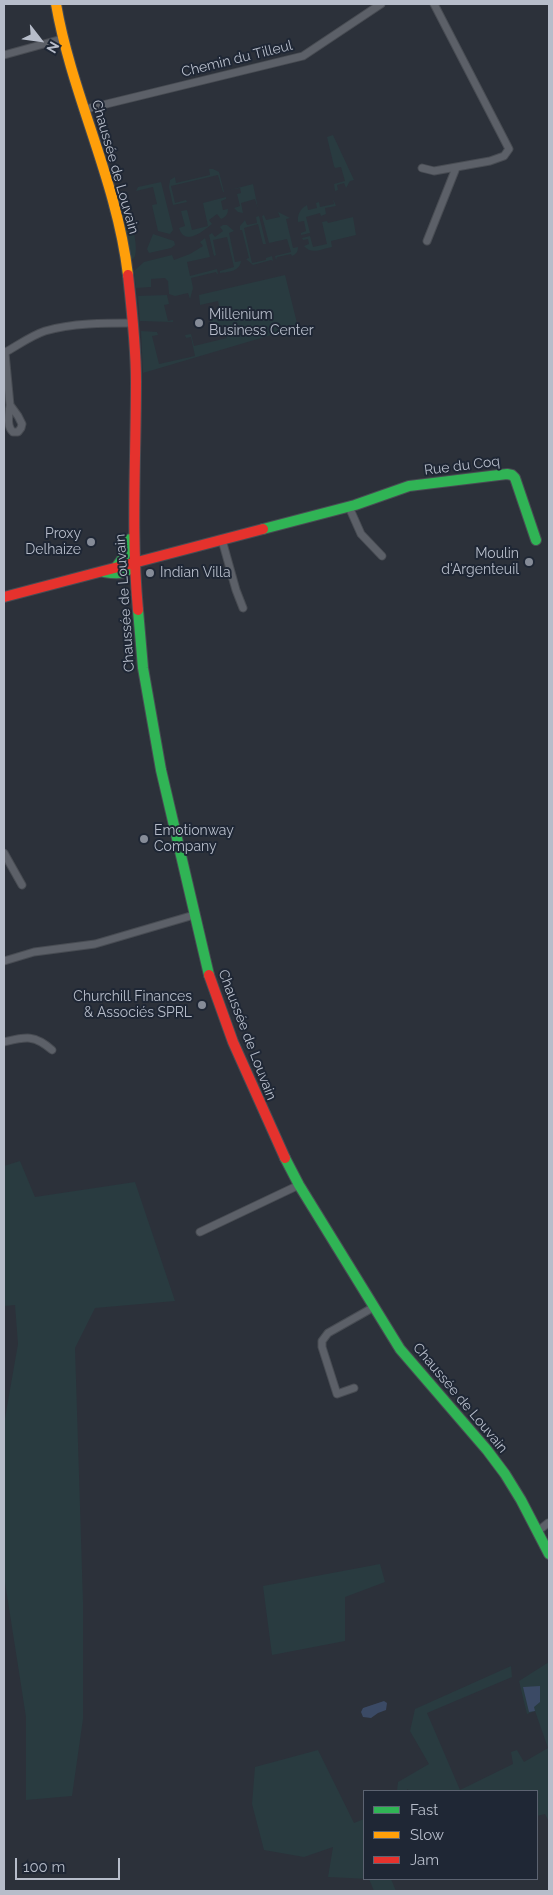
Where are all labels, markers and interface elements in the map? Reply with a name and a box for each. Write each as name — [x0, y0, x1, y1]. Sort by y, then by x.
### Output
north arrow — [15, 15, 65, 65]
street label: Chemin du Tilleul — [180, 37, 294, 81]
text: N — [43, 39, 63, 56]
street label: Chaussée de Louvain — [88, 98, 142, 236]
place label: Millenium Business Center — [209, 307, 314, 340]
marker: Millenium Business Center — [193, 317, 205, 329]
street label: Rue du Coq — [423, 453, 501, 479]
place label: Proxy Delhaize — [25, 526, 81, 558]
street label: Chaussée de Louvain — [112, 533, 138, 673]
marker: Proxy Delhaize — [85, 536, 97, 548]
place label: Moulin d'Argenteuil — [441, 546, 519, 578]
marker: Moulin d'Argenteuil — [523, 556, 535, 568]
place label: Indian Villa — [160, 565, 231, 581]
marker: Indian Villa — [144, 567, 156, 579]
place label: Emotionway Company — [154, 823, 234, 856]
marker: Emotionway Company — [138, 833, 150, 845]
street label: Chaussée de Louvain — [214, 967, 280, 1103]
place label: Churchill Finances & Associés SPRL — [73, 989, 192, 1022]
marker: Churchill Finances & Associés SPRL — [196, 999, 208, 1011]
street label: Chaussée de Louvain — [409, 1340, 511, 1456]
legend — [363, 1790, 538, 1880]
text: Fast — [410, 1801, 438, 1819]
text: Slow — [410, 1826, 444, 1844]
scale bar — [18, 1848, 122, 1880]
text: Jam — [410, 1851, 439, 1869]
text: 100 m — [23, 1858, 65, 1876]

